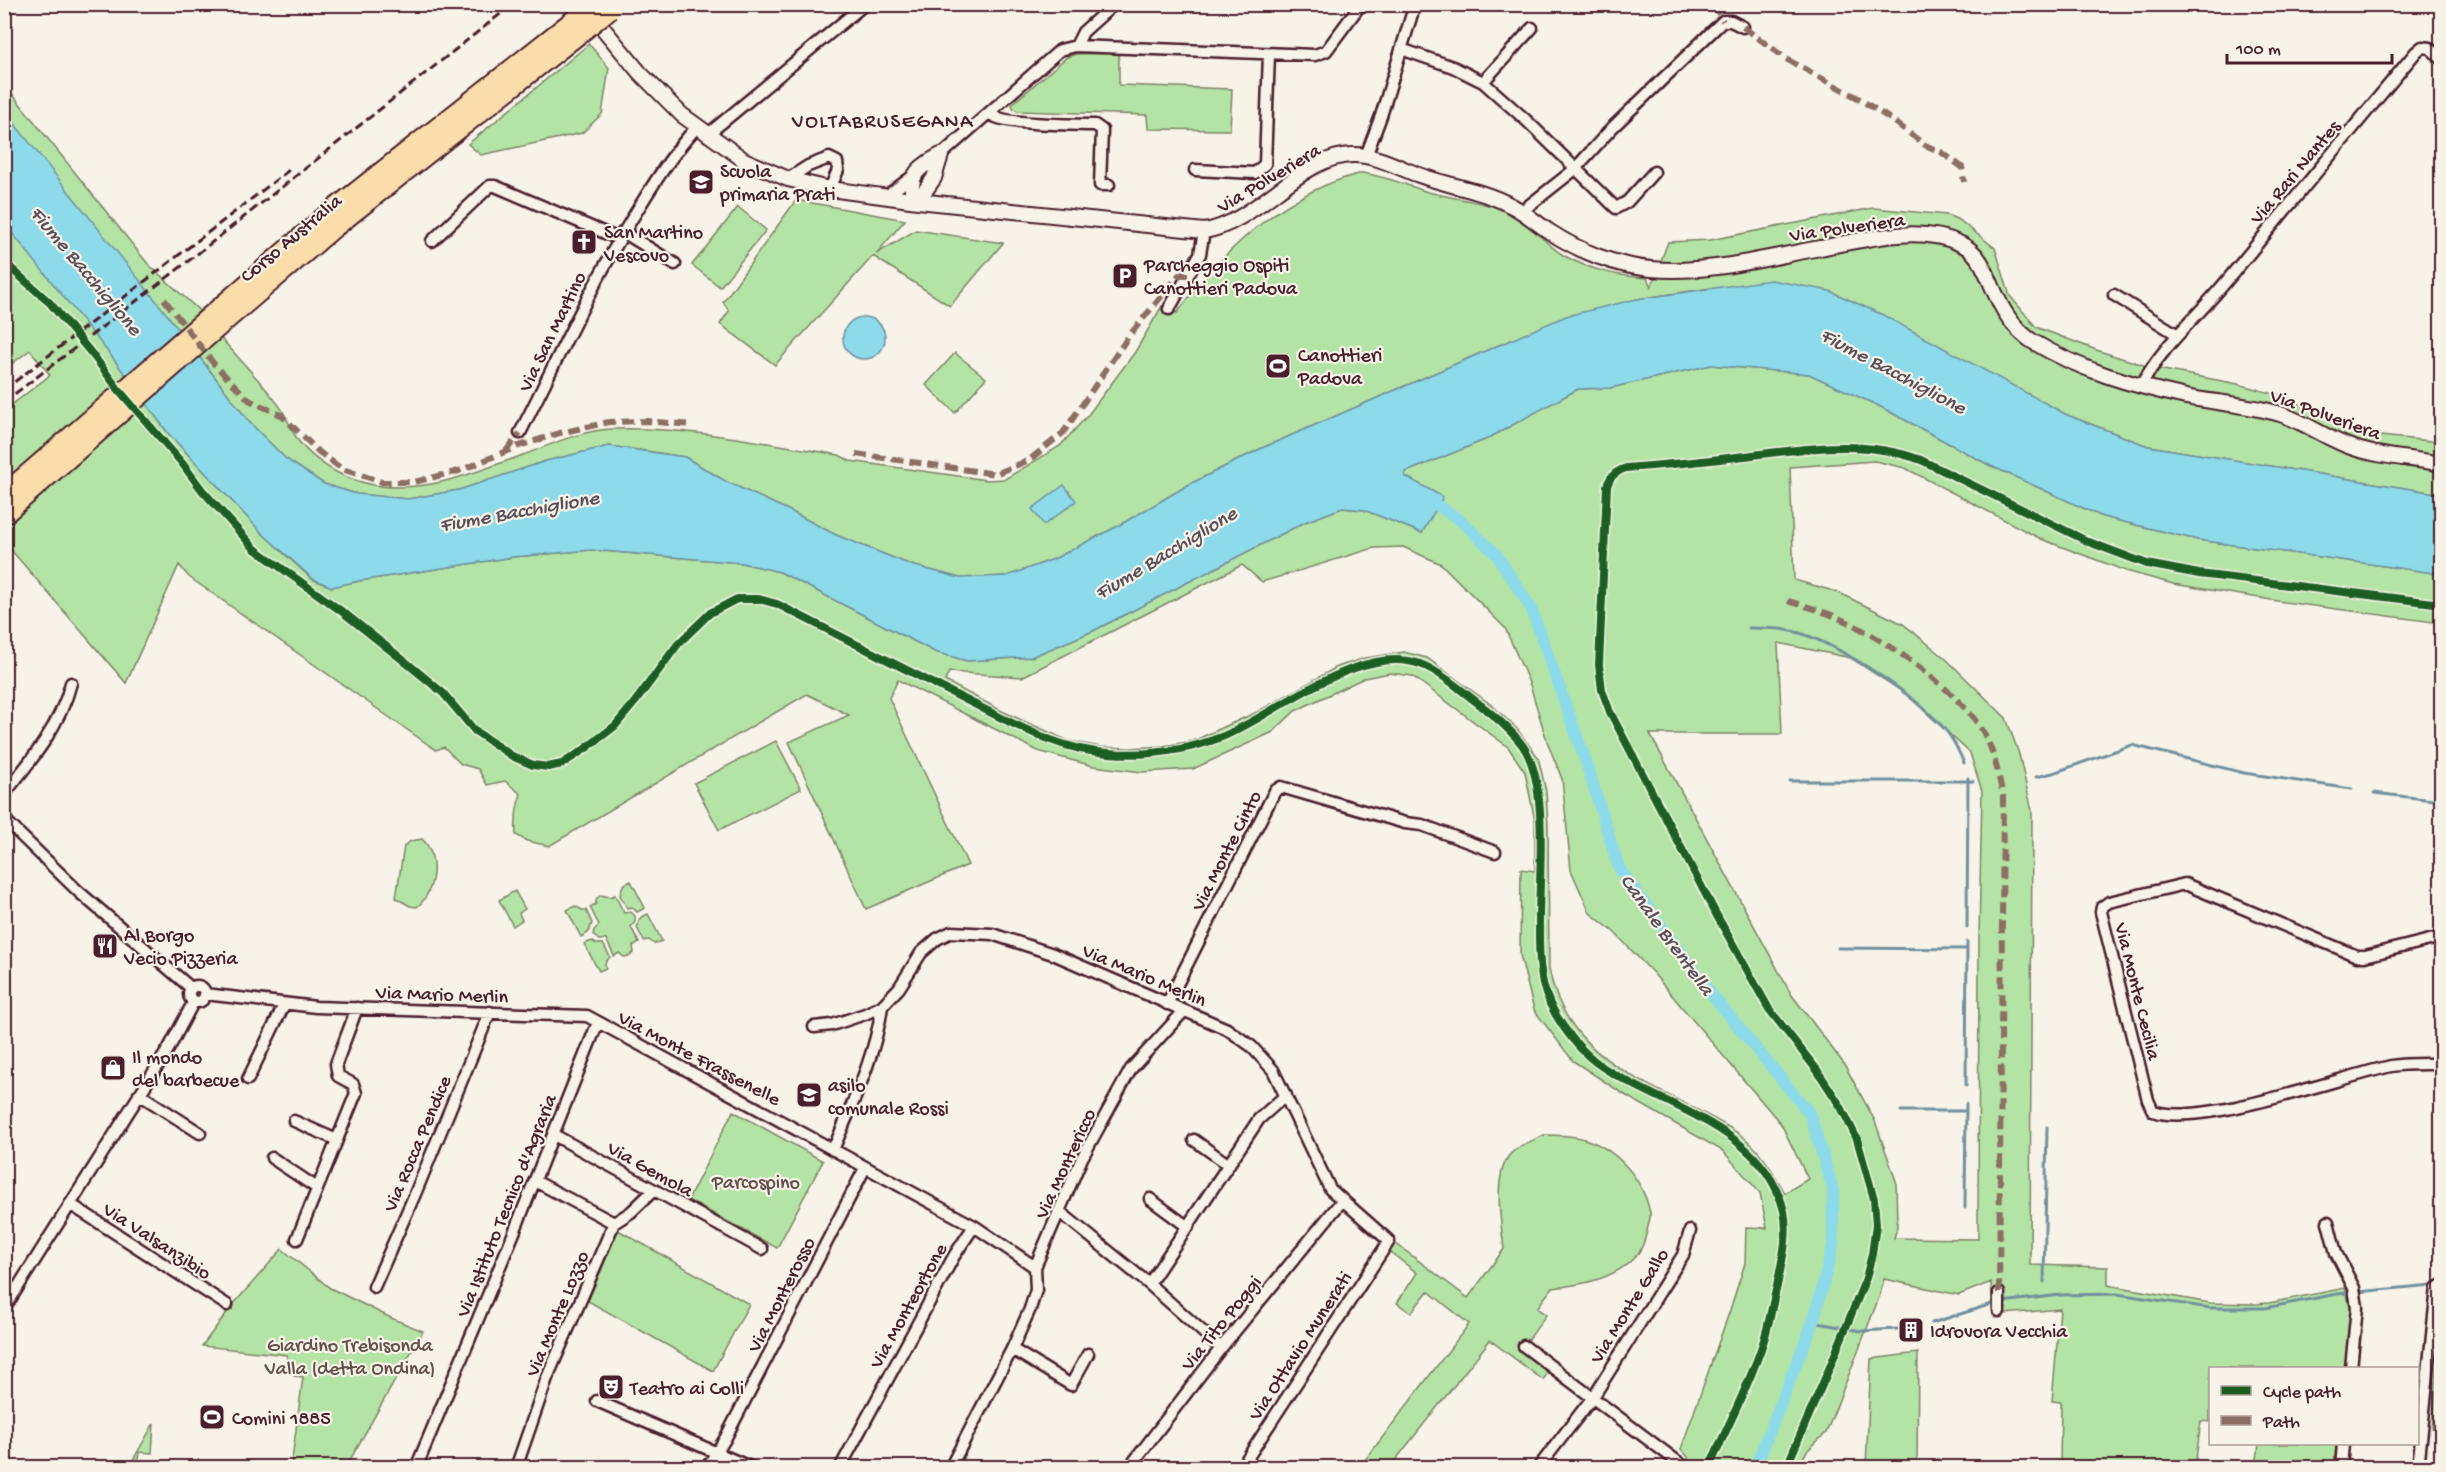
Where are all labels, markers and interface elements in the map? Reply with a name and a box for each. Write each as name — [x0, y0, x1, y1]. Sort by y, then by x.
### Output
scale bar — [2227, 27, 2392, 65]
text: 100 m — [2235, 40, 2281, 61]
district label: VOLTABRUSEGANA — [791, 111, 974, 136]
street label: Via Rari Nantes — [2246, 116, 2347, 231]
street label: Via Polveriera — [1213, 140, 1326, 220]
place label: Scuola primaria Prati — [719, 162, 836, 208]
school or university icon: Scuola primaria Prati — [686, 167, 716, 197]
street label: Corso Australia — [237, 190, 348, 289]
water label: Fiume Bacchiglione — [23, 202, 146, 343]
street label: Via Polveriera — [1787, 210, 1907, 249]
place label: San Martino Vescovo — [603, 223, 703, 269]
church icon: San Martino Vescovo — [569, 227, 599, 257]
place label: Parcheggio Ospiti Canottieri Padova — [1143, 256, 1298, 302]
parking icon: Parcheggio Ospiti Canottieri Padova — [1110, 261, 1140, 291]
street label: Via San Martino — [515, 269, 593, 397]
water label: Fiume Bacchiglione — [1815, 324, 1970, 423]
place label: Canottieri Padova — [1297, 346, 1382, 392]
sports icon: Canottieri Padova — [1263, 351, 1293, 381]
street label: Via Polveriera — [2265, 385, 2384, 447]
water label: Fiume Bacchiglione — [438, 487, 602, 540]
water label: Fiume Bacchiglione — [1091, 502, 1243, 607]
street label: Via Monte Cinto — [1188, 788, 1268, 916]
water label: Canale Brentella — [1613, 870, 1719, 1003]
street label: Via Monte Cecilia — [2107, 920, 2164, 1064]
place label: Al Borgo Vecio Pizzeria — [123, 926, 238, 972]
restaurant icon: Al Borgo Vecio Pizzeria — [90, 931, 120, 961]
street label: Via Mario Merlin — [1077, 940, 1209, 1014]
street label: Via Mario Merlin — [374, 983, 509, 1010]
street label: Via Monte Frassenelle — [612, 1007, 784, 1113]
place label: Il mondo del barbecue — [132, 1048, 240, 1094]
shop icon: Il mondo del barbecue — [98, 1053, 128, 1083]
street label: Via Rocca Pendice — [380, 1072, 459, 1217]
place label: asilo comunale Rossi — [828, 1076, 949, 1122]
school or university icon: asilo comunale Rossi — [794, 1080, 824, 1110]
street label: Via Istituto Tecnico d'Agraria — [453, 1091, 564, 1322]
street label: Via Montericco — [1031, 1106, 1103, 1224]
street label: Via Gemola — [602, 1138, 697, 1204]
park label: Parcospino — [711, 1173, 800, 1196]
street label: Via Valsanzibio — [97, 1199, 214, 1286]
street label: Via Monterosso — [744, 1234, 822, 1358]
street label: Via Monteortone — [866, 1240, 954, 1374]
street label: Via Monte Gallo — [1586, 1245, 1675, 1369]
street label: Via Monte Lozzo — [522, 1248, 596, 1381]
street label: Via Ottavio Munerati — [1245, 1268, 1359, 1426]
street label: Via Tito Poggi — [1177, 1272, 1268, 1377]
building icon: Idrovora Vecchia — [1896, 1315, 1926, 1345]
place label: Idrovora Vecchia — [1930, 1322, 2068, 1345]
park label: Giardino Trebisonda Valla (detta Ondina) — [264, 1336, 435, 1382]
legend — [2209, 1367, 2419, 1445]
theatre icon: Teatro ai Colli — [596, 1372, 626, 1402]
place label: Teatro ai Colli — [629, 1379, 744, 1402]
text: Cycle path — [2263, 1383, 2341, 1404]
sports icon: Comini 1885 — [197, 1402, 227, 1432]
place label: Comini 1885 — [232, 1409, 331, 1432]
text: Path — [2262, 1413, 2300, 1434]

